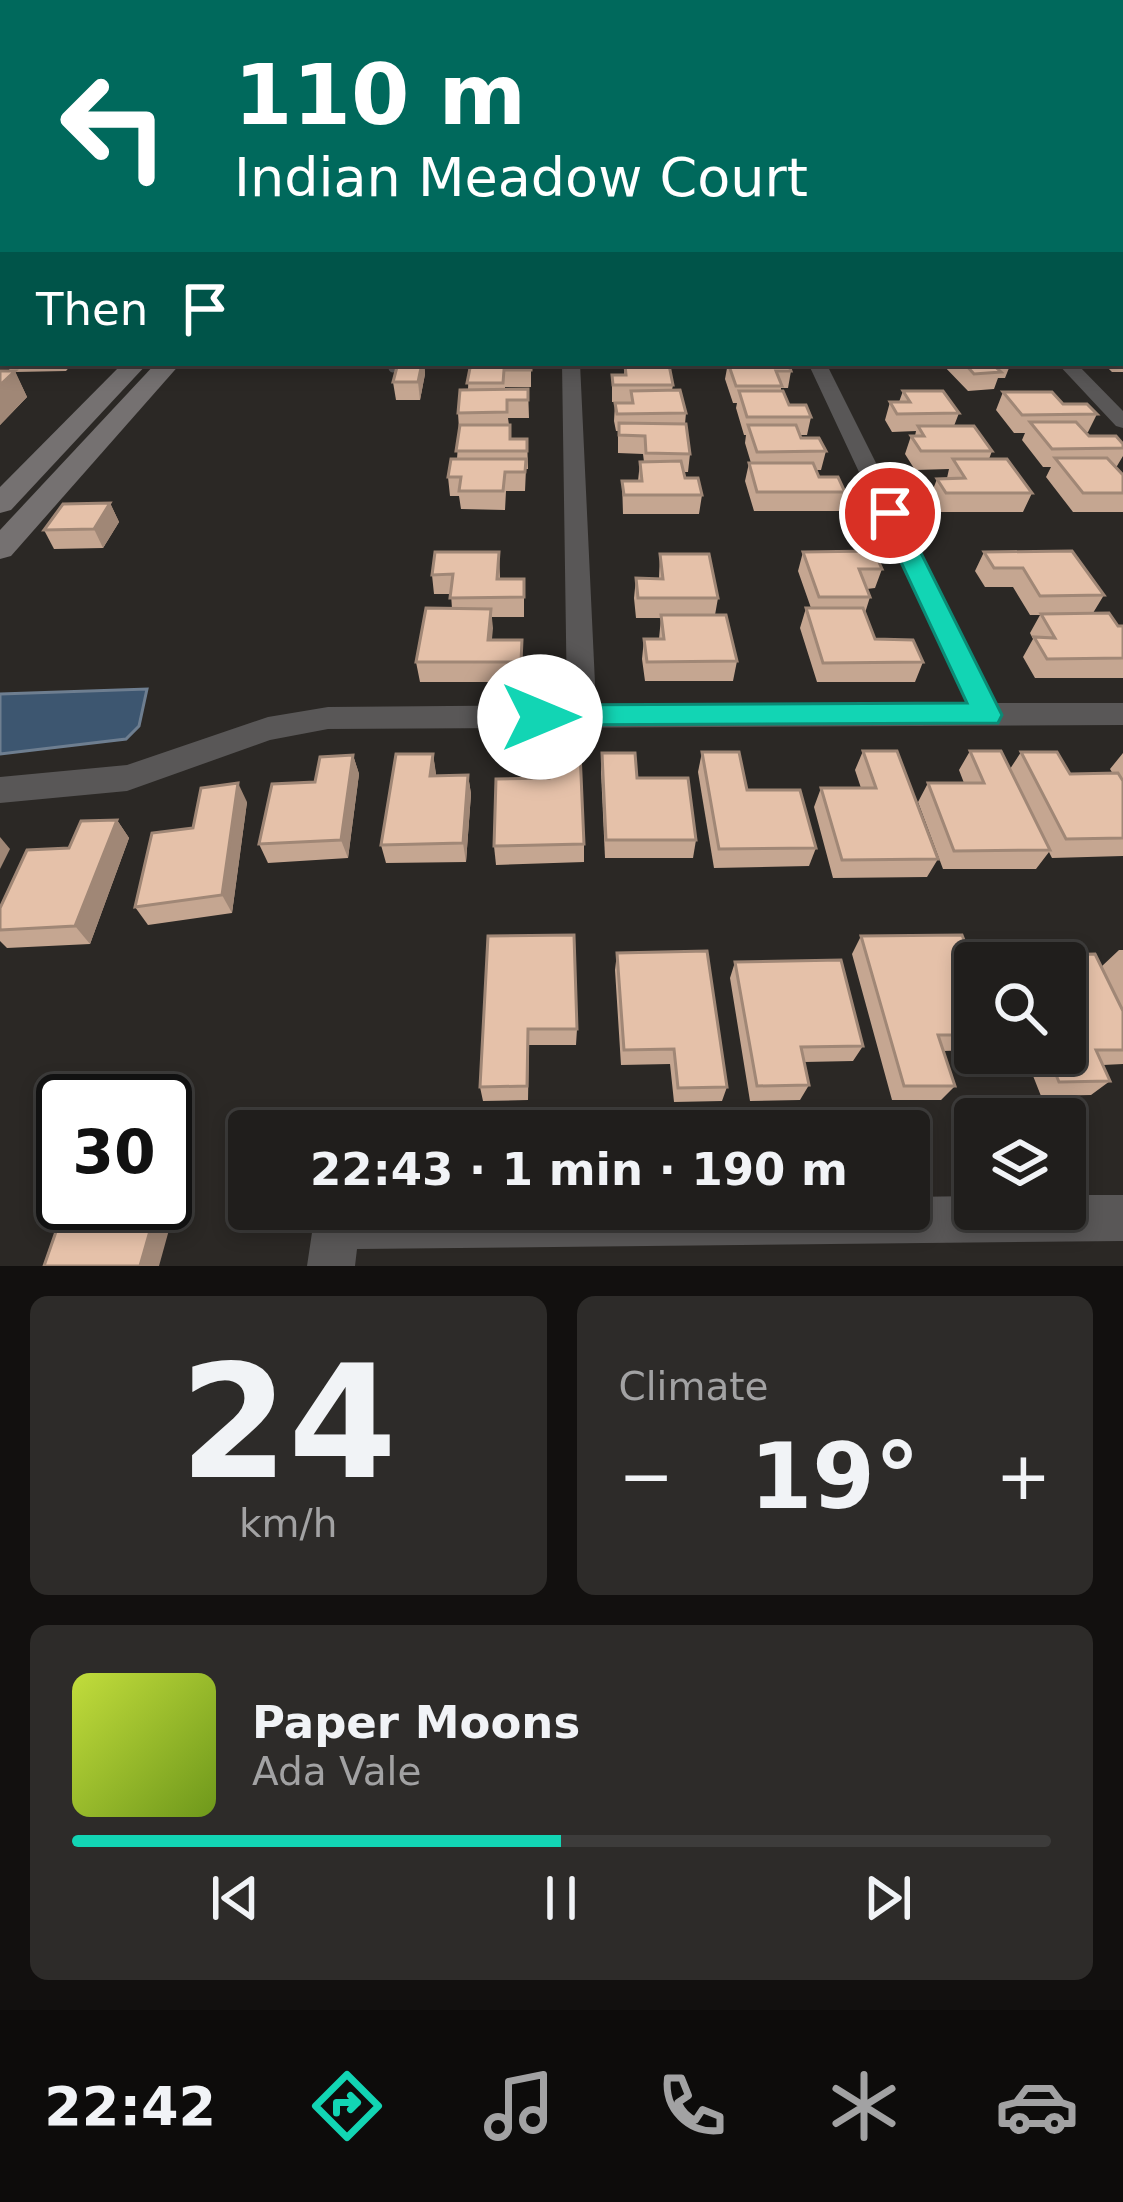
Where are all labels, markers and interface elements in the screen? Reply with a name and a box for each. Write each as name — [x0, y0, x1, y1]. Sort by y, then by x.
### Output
text: 110 m — [234, 46, 526, 144]
icon: left — [36, 48, 192, 204]
text: Indian Meadow Court — [234, 146, 808, 209]
icon: arrive — [172, 276, 238, 342]
text: Then — [36, 283, 148, 336]
pin — [839, 462, 941, 564]
icon: arrive — [857, 480, 923, 546]
position arrow — [477, 654, 603, 780]
map controls — [954, 942, 1086, 1230]
button: search — [954, 942, 1086, 1074]
speed limit sign: 30 — [36, 1074, 192, 1230]
button: layers — [954, 1098, 1086, 1230]
text: 22:43 · 1 min · 190 m — [310, 1143, 848, 1196]
text: 24 — [180, 1332, 397, 1514]
text: Climate — [619, 1364, 769, 1409]
text: 19° — [750, 1424, 920, 1529]
text: − — [619, 1438, 674, 1515]
text: + — [996, 1438, 1051, 1515]
text: km/h — [239, 1501, 337, 1546]
text: Paper Moons — [252, 1696, 580, 1749]
text: Ada Vale — [252, 1749, 421, 1794]
icon: previous — [202, 1865, 268, 1931]
icon: pause — [528, 1865, 594, 1931]
icon: next — [855, 1865, 921, 1931]
icon: directions — [305, 2064, 389, 2148]
icon: music — [477, 2064, 561, 2148]
icon: phone — [650, 2064, 734, 2148]
icon: climate — [822, 2064, 906, 2148]
icon: car — [995, 2064, 1079, 2148]
text: 22:42 — [44, 2075, 216, 2138]

